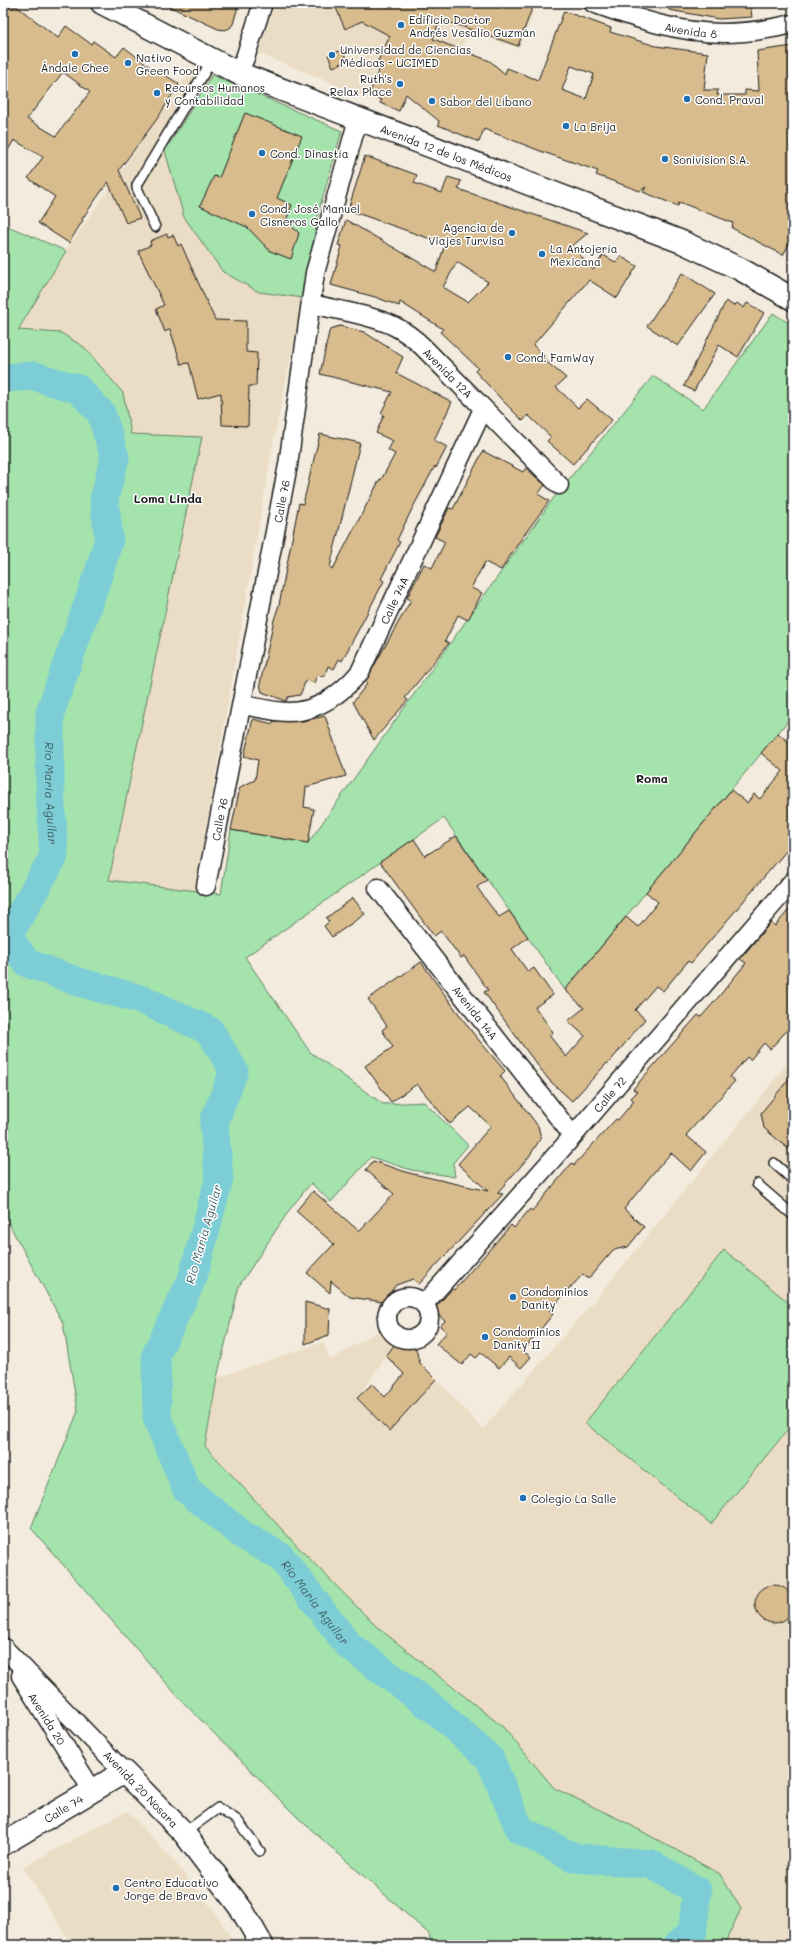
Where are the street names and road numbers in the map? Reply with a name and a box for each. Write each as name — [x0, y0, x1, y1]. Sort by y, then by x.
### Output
street label: Avenida 8 — [664, 18, 718, 40]
street label: Avenida 12 de los Médicos — [378, 120, 515, 184]
street label: Avenida 12A — [420, 344, 476, 401]
street label: Calle 76 — [269, 479, 292, 524]
street label: Calle 74A — [376, 574, 411, 626]
street label: Calle 76 — [207, 797, 231, 842]
street label: Avenida 14A — [450, 982, 502, 1042]
street label: Calle 72 — [590, 1073, 629, 1115]
street label: Avenida 20 — [25, 1689, 69, 1748]
street label: Avenida 20 Nosara — [100, 1747, 182, 1831]
street label: Calle 74 — [41, 1790, 86, 1826]

